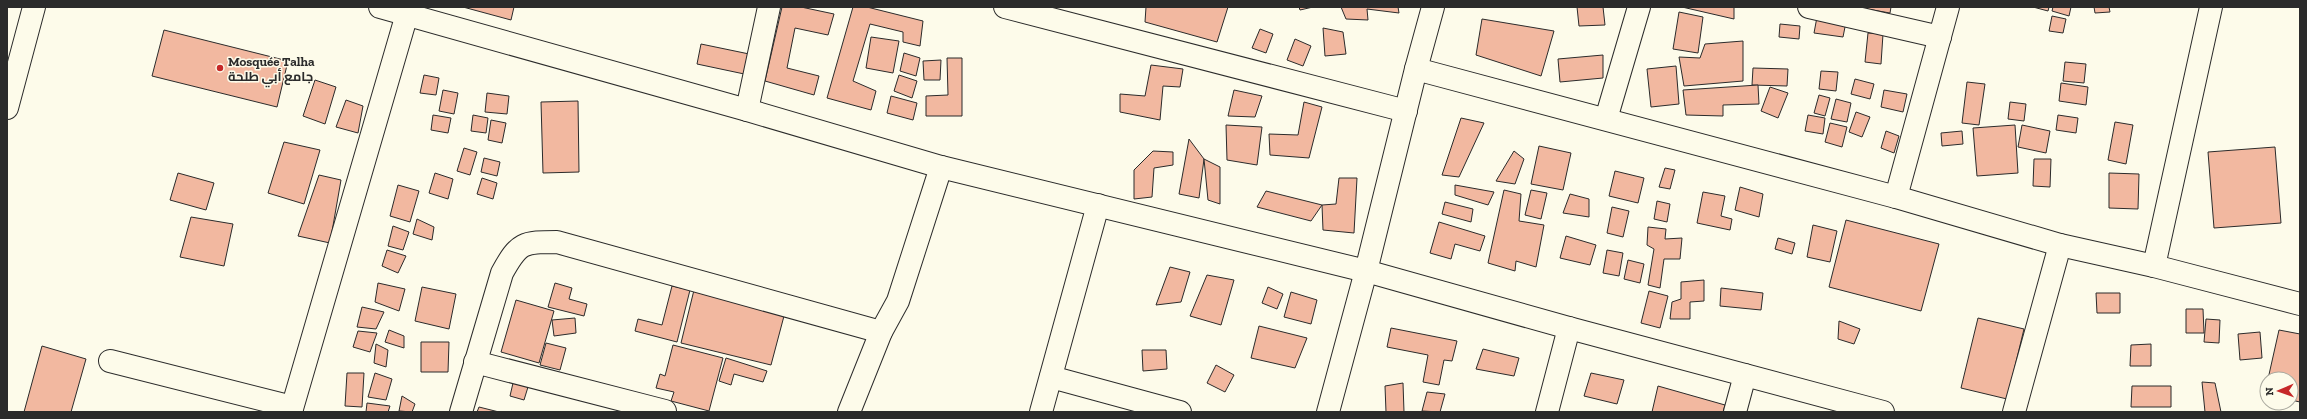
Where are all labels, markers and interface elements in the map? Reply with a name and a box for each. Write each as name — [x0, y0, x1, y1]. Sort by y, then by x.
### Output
place label: Mosquée Talha جامع أبي طلحة — [228, 54, 315, 88]
marker: Mosquée Talha جامع أبي طلحة — [215, 63, 225, 73]
north arrow — [2259, 371, 2299, 411]
text: N — [2263, 386, 2276, 396]

